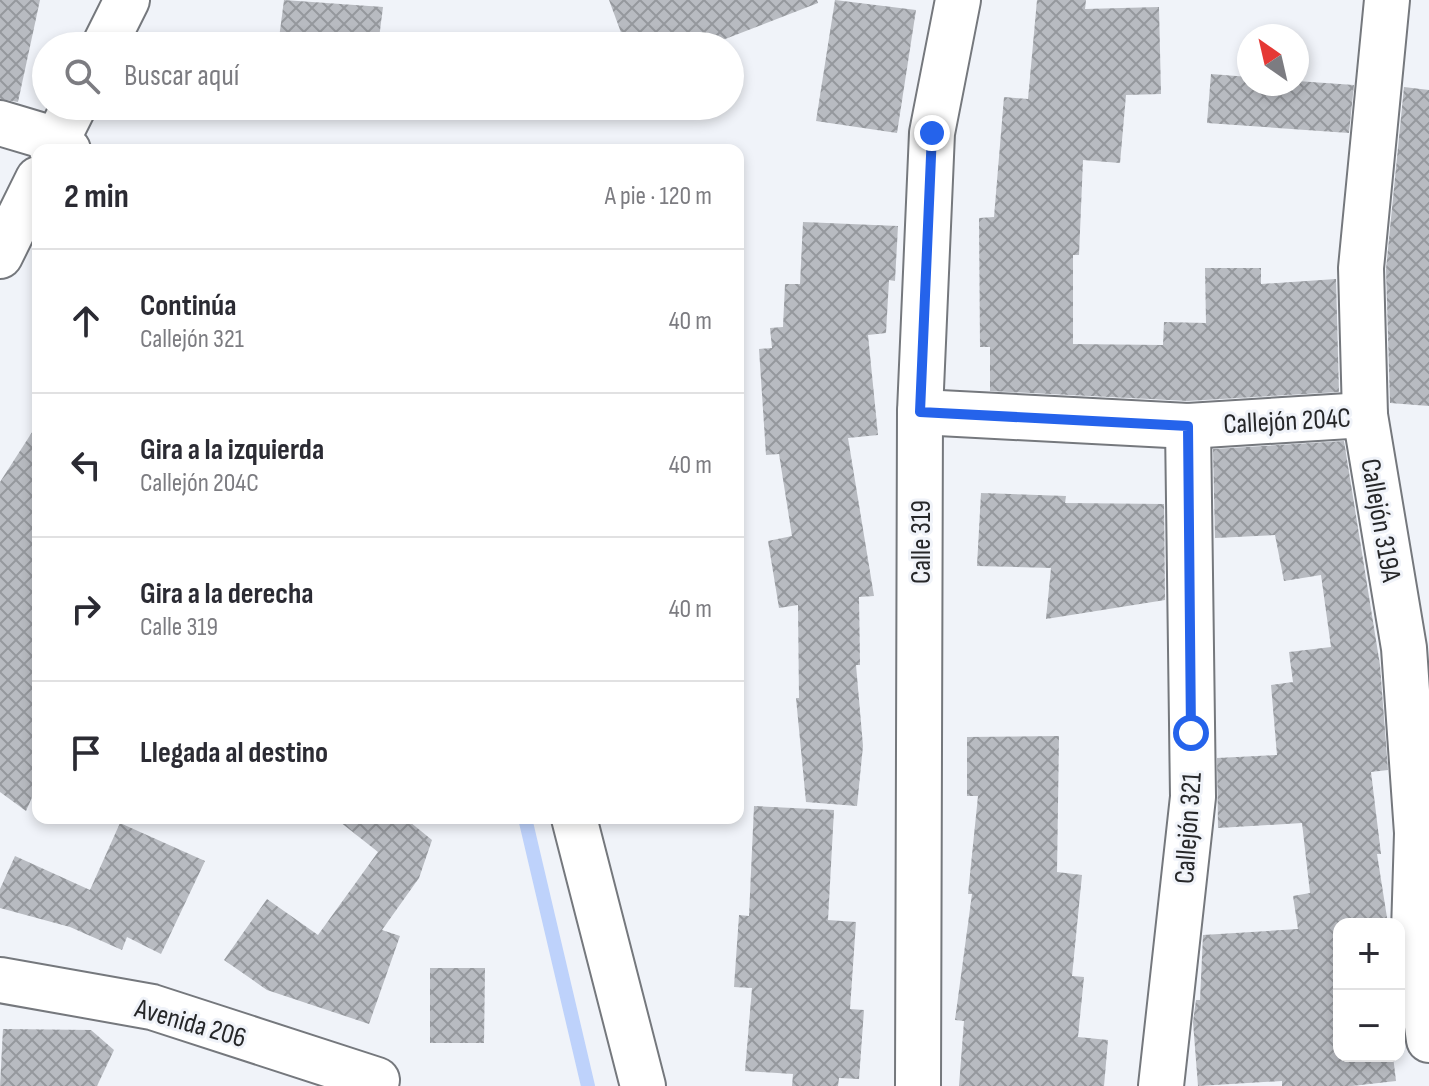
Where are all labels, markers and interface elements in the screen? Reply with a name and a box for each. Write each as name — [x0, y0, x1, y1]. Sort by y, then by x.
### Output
north arrow — [1237, 24, 1309, 96]
search box — [32, 32, 744, 120]
icon: search — [60, 54, 104, 98]
text: Buscar aquí — [124, 58, 239, 94]
route end — [914, 115, 950, 151]
text: 2 min — [64, 176, 129, 217]
text: A pie · 120 m — [605, 181, 712, 212]
text: Continúa — [140, 288, 236, 324]
icon: ahead — [64, 299, 108, 343]
text: 40 m — [669, 306, 712, 337]
text: Callejón 321 — [140, 324, 244, 355]
street label: Callejón 204C — [1222, 402, 1352, 441]
text: Gira a la izquierda — [140, 432, 324, 468]
icon: left — [64, 443, 108, 487]
text: 40 m — [669, 450, 712, 481]
street label: Callejón 319A — [1353, 456, 1408, 585]
text: Callejón 204C — [140, 468, 259, 499]
street label: Calle 319 — [905, 500, 938, 584]
text: Gira a la derecha — [140, 576, 314, 612]
icon: right — [64, 587, 108, 631]
text: 40 m — [669, 594, 712, 625]
text: Calle 319 — [140, 612, 218, 643]
route start — [1173, 715, 1209, 751]
icon: arrive — [64, 731, 108, 775]
text: Llegada al destino — [140, 735, 328, 771]
street label: Callejón 321 — [1168, 771, 1209, 885]
map controls — [1333, 918, 1405, 1062]
button: + — [1333, 918, 1405, 990]
button: − — [1333, 990, 1405, 1062]
street label: Avenida 206 — [130, 992, 250, 1055]

